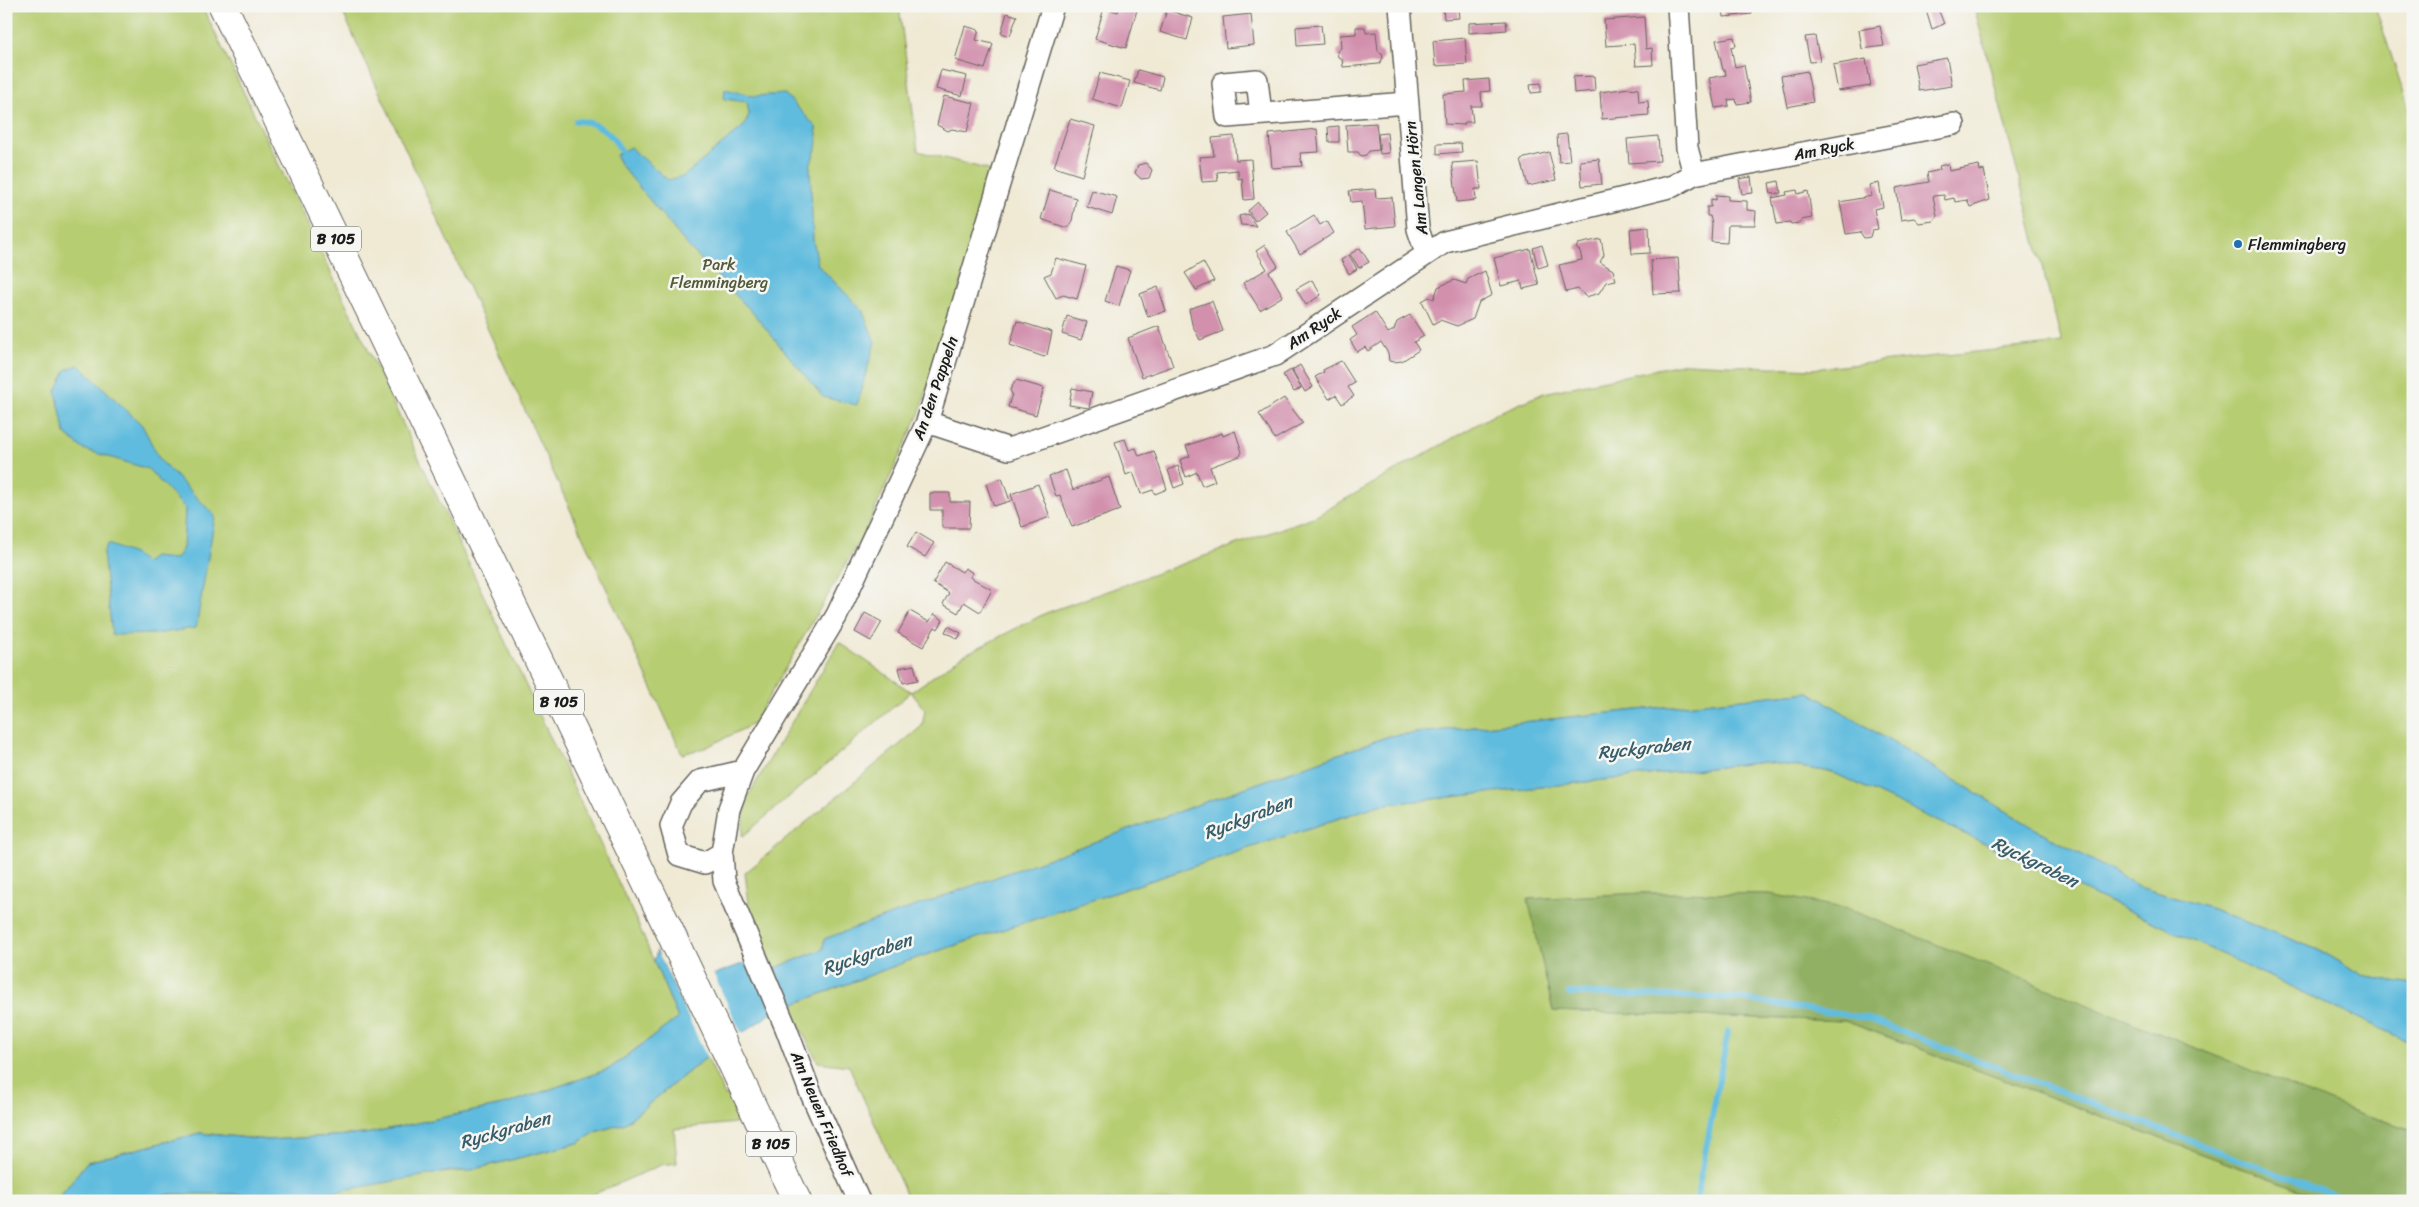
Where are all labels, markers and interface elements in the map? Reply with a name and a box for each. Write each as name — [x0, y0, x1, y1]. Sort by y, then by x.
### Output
street label: Am Langen Hörn — [1396, 119, 1437, 238]
street label: Am Ryck — [1790, 129, 1857, 169]
road number: B 105 — [311, 226, 361, 252]
place label: Flemmingberg — [2248, 230, 2346, 259]
marker: Flemmingberg — [2232, 238, 2244, 250]
park label: Park Flemmingberg — [670, 250, 768, 297]
street label: Am Ryck — [1280, 299, 1348, 358]
street label: An den Pappeln — [903, 332, 966, 445]
road number: B 105 — [534, 690, 584, 714]
water label: Ryckgraben — [1596, 727, 1694, 769]
water label: Ryckgraben — [1199, 785, 1299, 849]
water label: Ryckgraben — [1986, 827, 2086, 898]
water label: Ryckgraben — [818, 923, 918, 984]
street label: Am Neuen Friedhof — [782, 1045, 863, 1184]
water label: Ryckgraben — [456, 1101, 556, 1158]
road number: B 105 — [746, 1132, 796, 1156]

